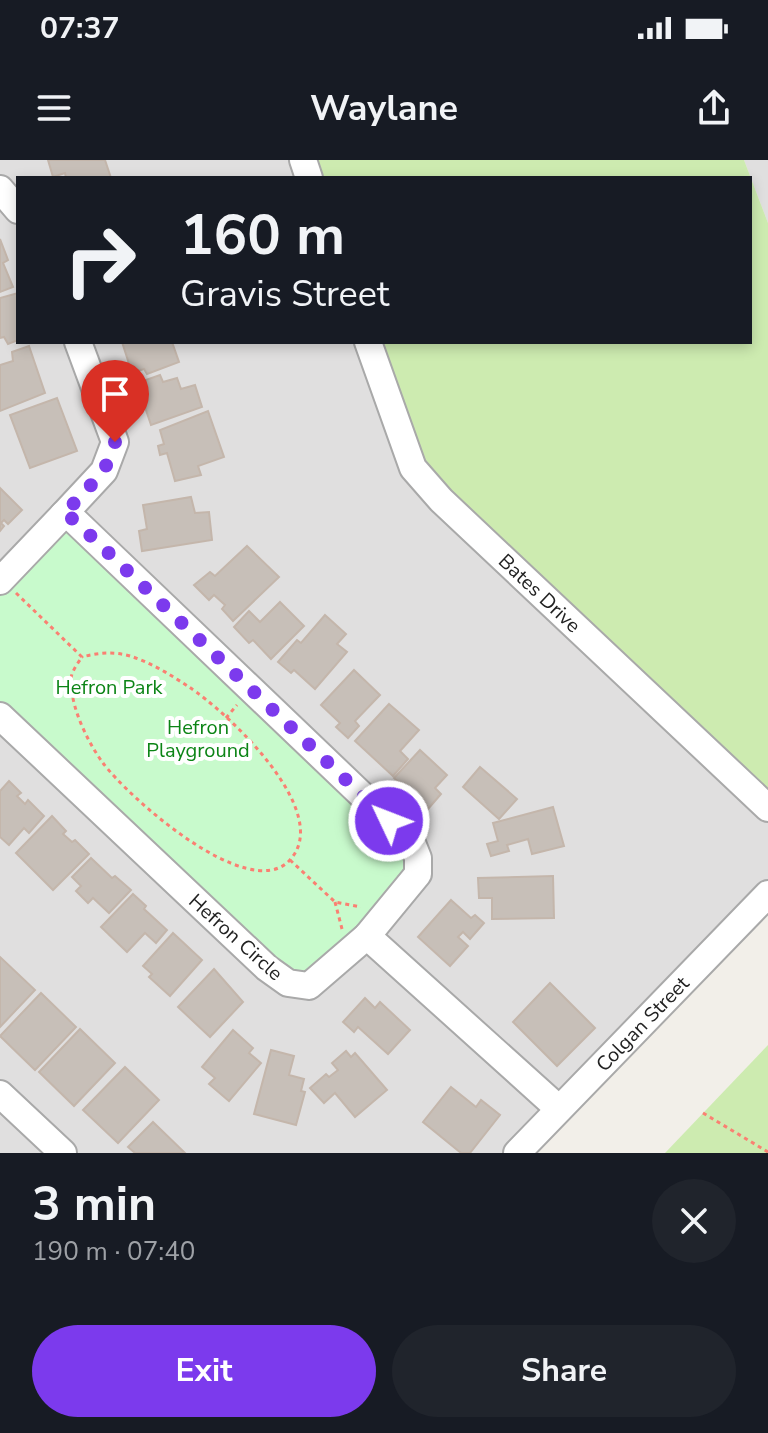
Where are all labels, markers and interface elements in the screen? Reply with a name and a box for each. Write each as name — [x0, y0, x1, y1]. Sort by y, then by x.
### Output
text: 07:37 — [40, 8, 119, 49]
text: Waylane — [310, 84, 458, 133]
icon: menu — [32, 86, 76, 130]
icon: share — [692, 86, 736, 130]
text: 160 m — [180, 197, 345, 274]
icon: right — [48, 208, 152, 312]
text: Gravis Street — [180, 270, 389, 319]
pin — [81, 360, 149, 442]
icon: arrive — [93, 372, 137, 416]
street label: Bates Drive — [492, 548, 587, 639]
park label: Hefron Park — [55, 674, 164, 701]
park label: Hefron Playground — [146, 714, 250, 764]
position arrow — [347, 779, 431, 863]
street label: Hefron Circle — [183, 888, 289, 987]
street label: Colgan Street — [590, 970, 696, 1078]
text: 3 min — [32, 1171, 156, 1237]
button: close — [652, 1179, 736, 1263]
text: 190 m · 07:40 — [32, 1234, 195, 1269]
button: Exit — [32, 1325, 376, 1417]
button: Share — [392, 1325, 736, 1417]

